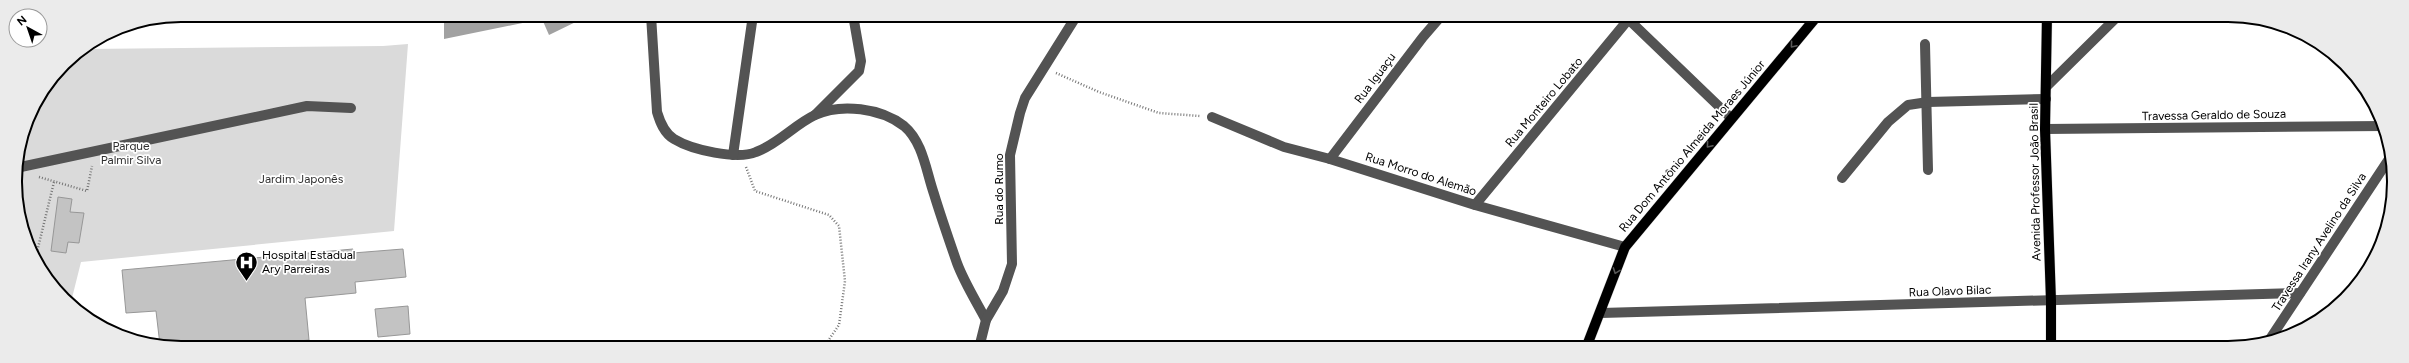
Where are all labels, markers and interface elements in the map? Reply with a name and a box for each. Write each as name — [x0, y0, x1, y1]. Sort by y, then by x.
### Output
north arrow — [8, 8, 48, 48]
text: N — [14, 13, 29, 28]
one-way arrow — [1791, 41, 1798, 48]
street label: Rua Iguaçu — [1351, 50, 1399, 106]
street label: Rua Monteiro Lobato — [1502, 54, 1586, 150]
street label: Rua Dom Antônio Almeida Moraes Júnior — [1616, 57, 1768, 235]
street label: Avenida Professor João Brasil — [2027, 103, 2043, 261]
street label: Travessa Geraldo de Souza — [2142, 107, 2286, 123]
park label: Parque Palmir Silva — [101, 139, 161, 167]
one-way arrow — [1707, 140, 1714, 147]
street label: Rua Morro do Alemão — [1364, 149, 1478, 199]
street label: Rua do Rumo — [992, 153, 1006, 225]
street label: Travessa Irany Avelino da Silva — [2269, 170, 2369, 314]
park label: Jardim Japonês — [259, 172, 344, 186]
place label: Hospital Estadual Ary Parreiras — [262, 248, 355, 276]
hospital icon: Hospital Estadual Ary Parreiras — [233, 249, 259, 282]
one-way arrow — [1613, 267, 1621, 274]
street label: Rua Olavo Bilac — [1908, 283, 1992, 299]

